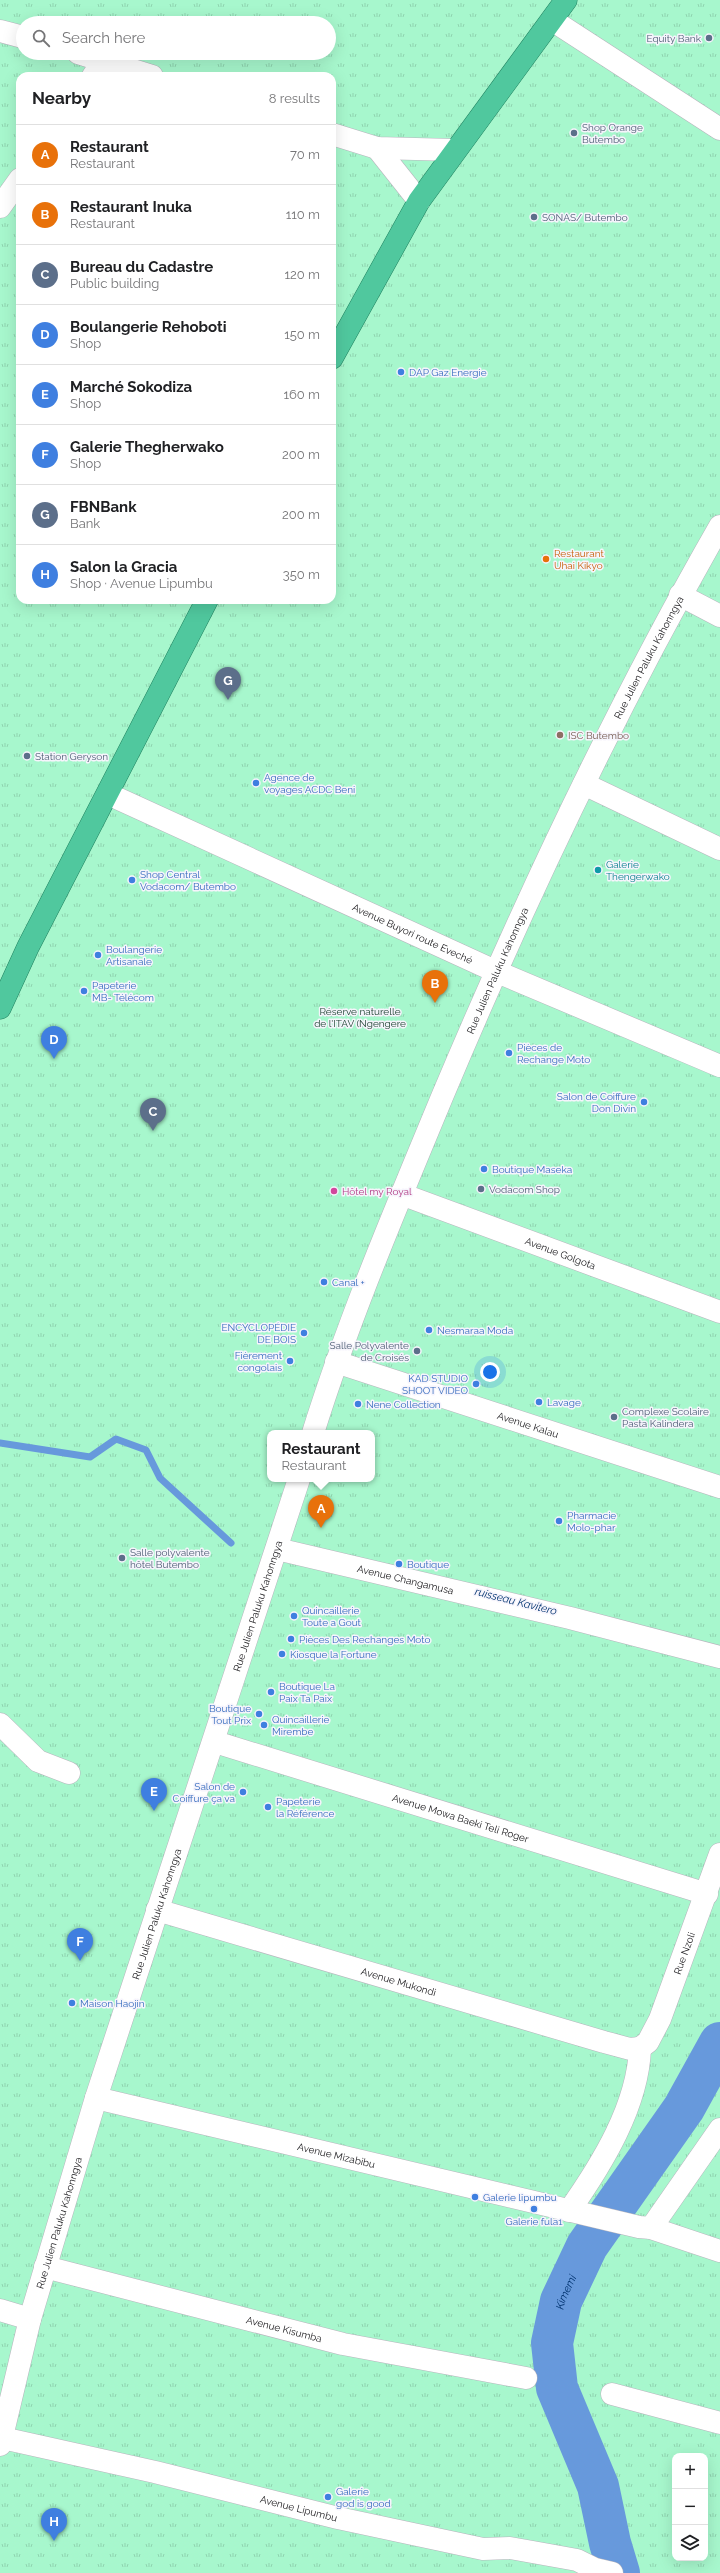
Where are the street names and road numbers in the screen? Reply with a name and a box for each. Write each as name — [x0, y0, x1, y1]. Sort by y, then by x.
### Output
street label: Rue Julien Paluku Kahonngya — [612, 594, 686, 721]
street label: Avenue Buyori route Eveché — [351, 902, 474, 966]
street label: Rue Julien Paluku Kahonngya — [465, 906, 530, 1035]
street label: Avenue Golgota — [523, 1235, 597, 1272]
street label: Avenue Kalau — [496, 1410, 560, 1440]
street label: Rue Julien Paluku Kahonngya — [231, 1539, 284, 1673]
street label: Avenue Changamusa — [356, 1563, 455, 1596]
street label: Avenue Mowa Baeki Teli Roger — [391, 1792, 530, 1845]
street label: Rue Julien Paluku Kahonngya — [130, 1847, 183, 1981]
street label: Rue Nzoli — [672, 1931, 697, 1976]
street label: Avenue Mukondi — [360, 1966, 437, 1998]
street label: Avenue Mizabibu — [296, 2141, 376, 2170]
street label: Rue Julien Paluku Kahonngya — [34, 2156, 84, 2290]
street label: Avenue Kisumba — [245, 2314, 323, 2344]
street label: Avenue Lipumbu — [259, 2494, 338, 2524]

